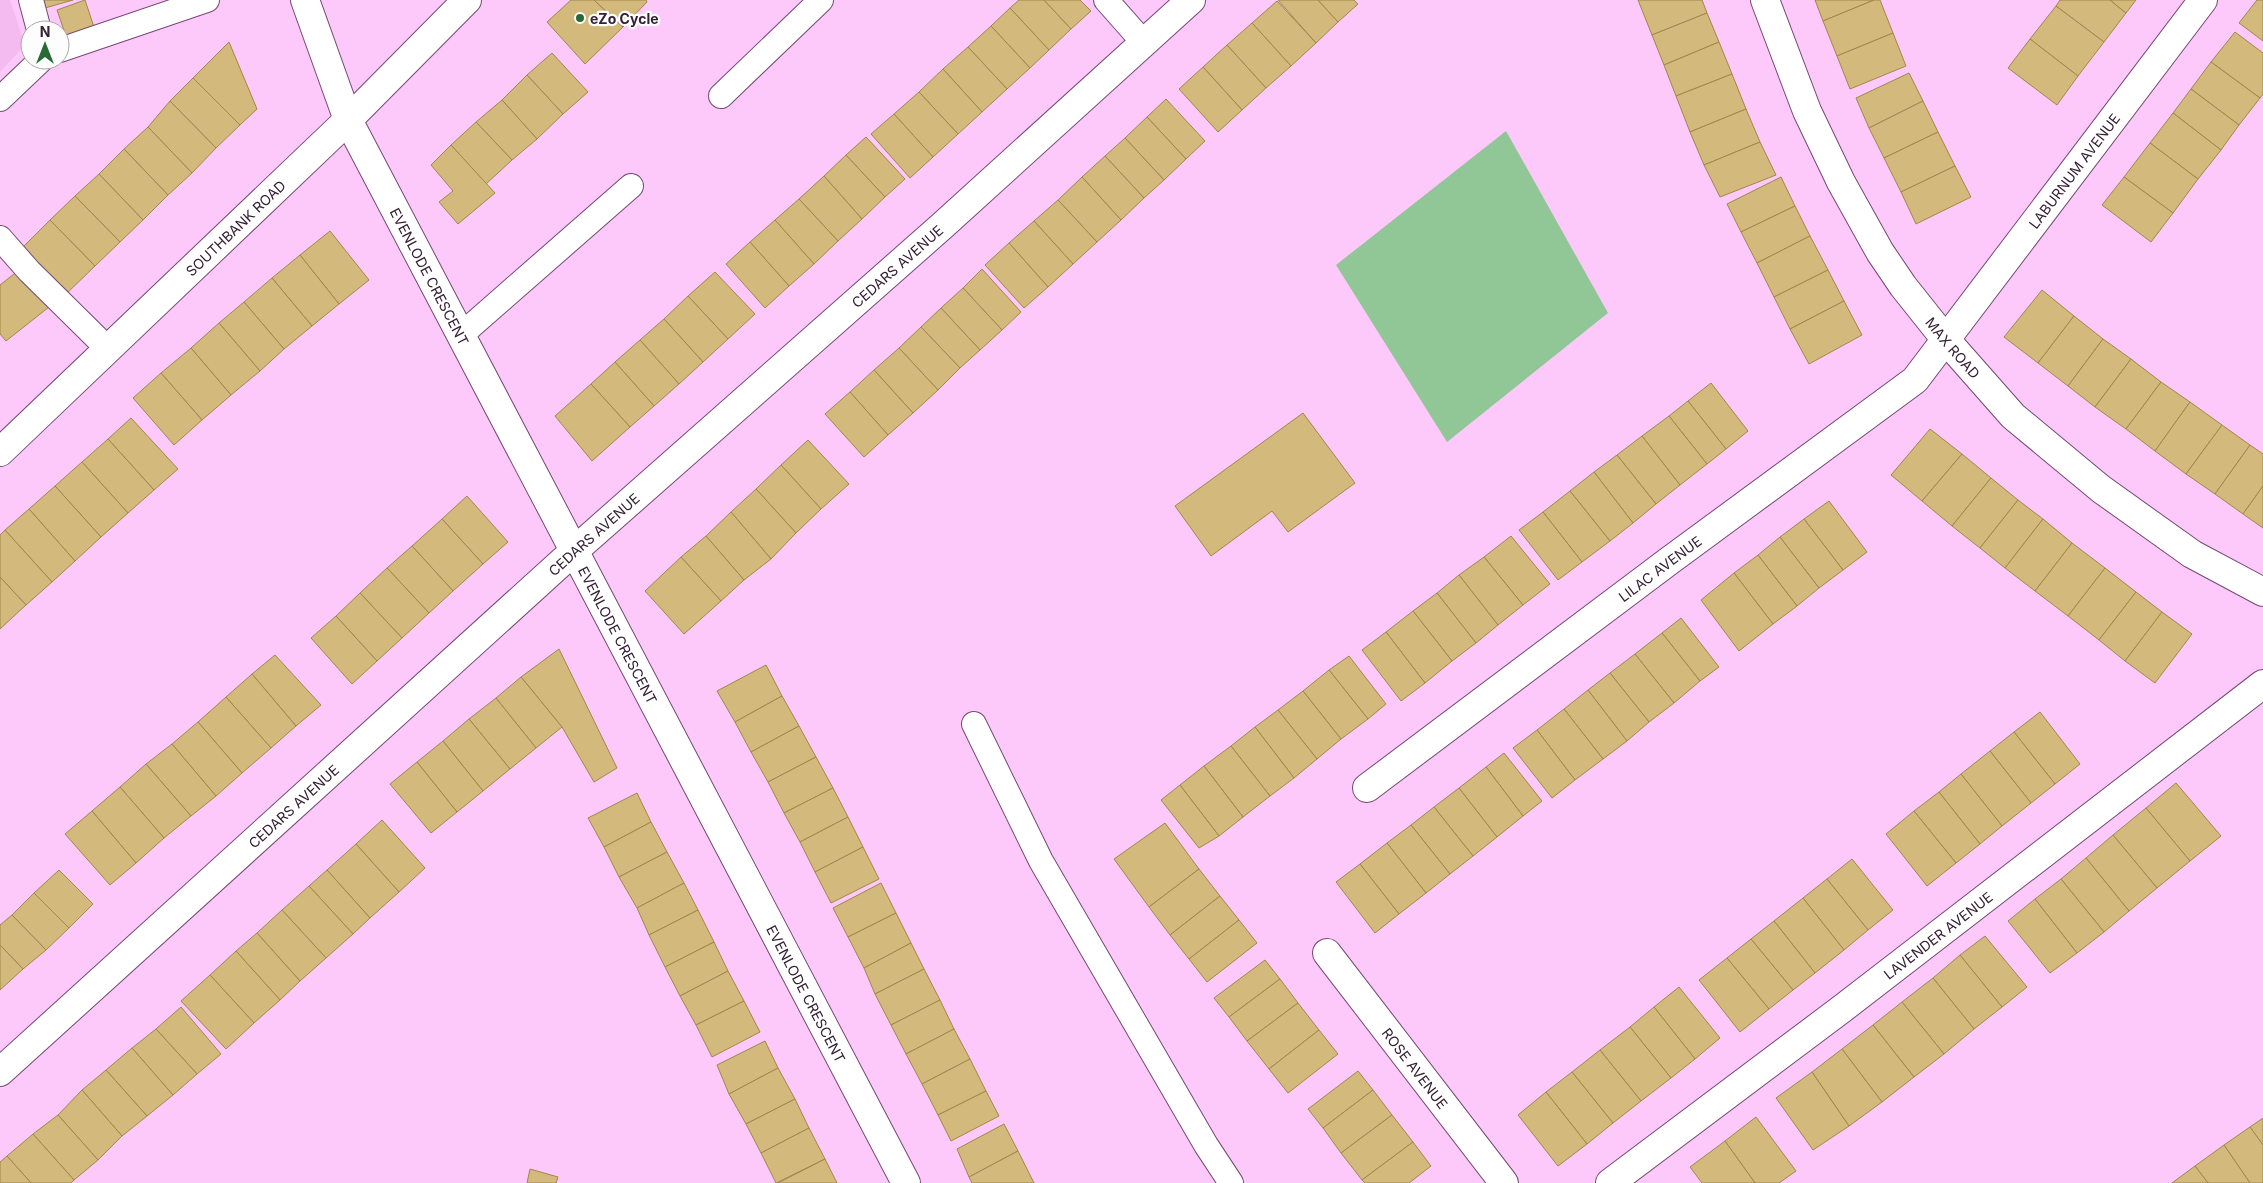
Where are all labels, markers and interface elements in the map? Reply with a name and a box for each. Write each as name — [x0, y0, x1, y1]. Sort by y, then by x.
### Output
place label: eZo Cycle — [590, 10, 659, 27]
marker: eZo Cycle — [574, 12, 586, 24]
north arrow — [20, 20, 70, 70]
text: N — [40, 23, 50, 40]
street label: LABURNUM AVENUE — [2025, 110, 2123, 231]
street label: SOUTHBANK ROAD — [182, 176, 289, 279]
street label: EVENLODE CRESCENT — [387, 205, 473, 348]
street label: CEDARS AVENUE — [848, 221, 946, 311]
street label: MAX ROAD — [1923, 314, 1984, 381]
street label: CEDARS AVENUE — [544, 489, 642, 579]
street label: LILAC AVENUE — [1615, 532, 1704, 605]
street label: EVENLODE CRESCENT — [575, 563, 661, 706]
street label: CEDARS AVENUE — [245, 761, 342, 851]
street label: LAVENDER AVENUE — [1880, 888, 1996, 982]
street label: EVENLODE CRESCENT — [764, 922, 850, 1065]
street label: ROSE AVENUE — [1379, 1024, 1452, 1112]

